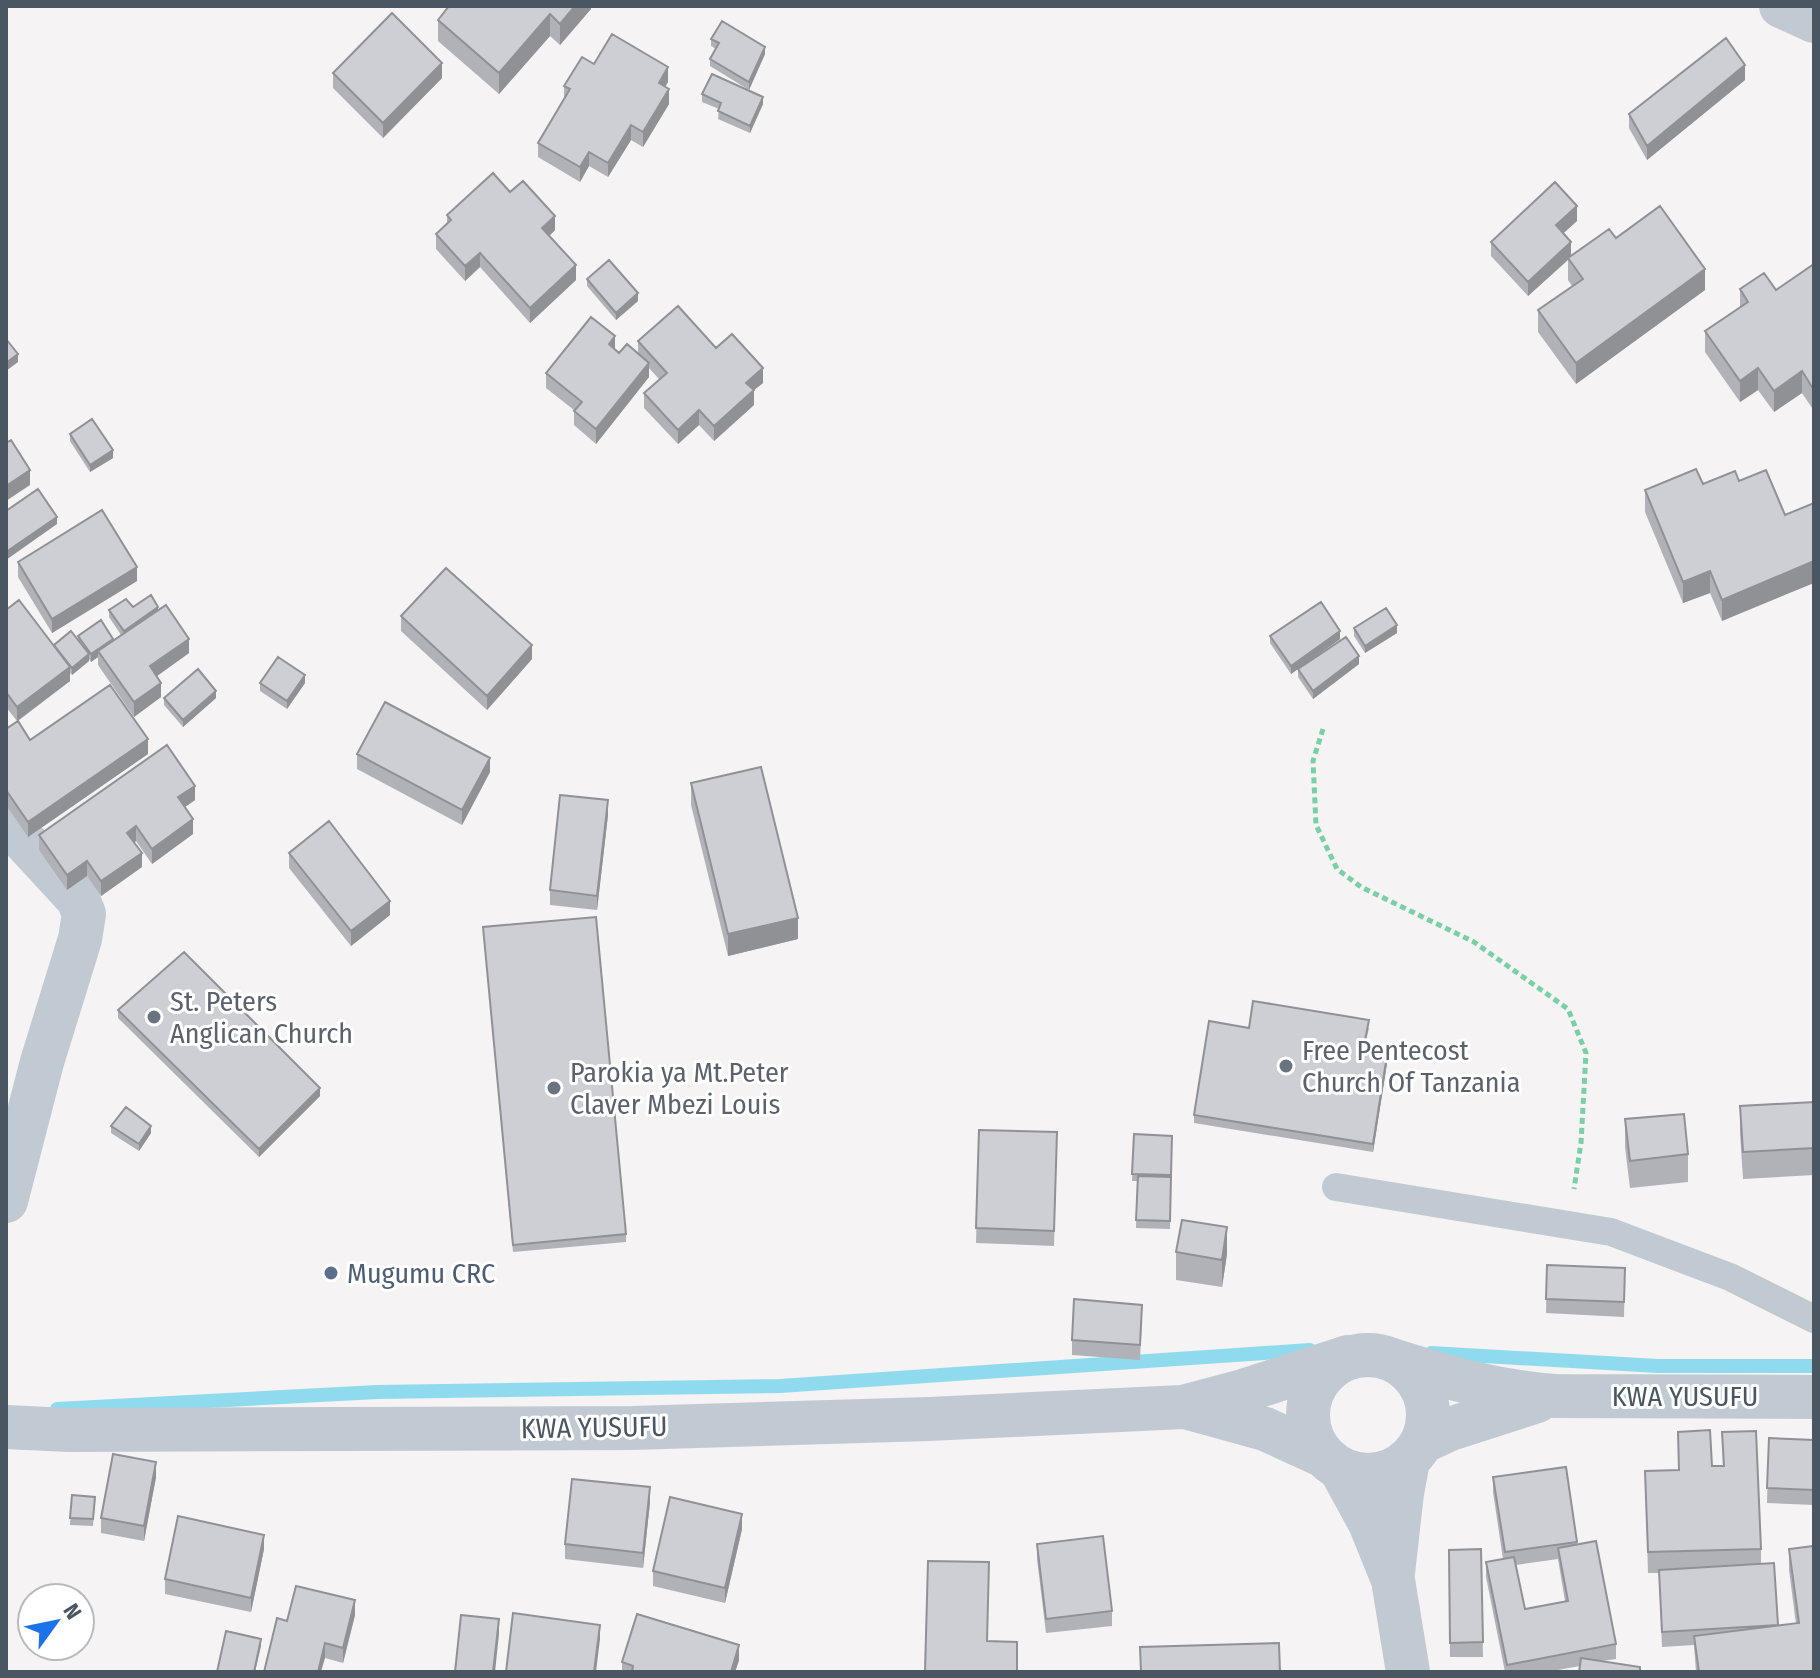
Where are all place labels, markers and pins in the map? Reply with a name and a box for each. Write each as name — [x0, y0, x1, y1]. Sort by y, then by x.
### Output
place label: St. Peters Anglican Church — [170, 985, 353, 1050]
marker: St. Peters Anglican Church — [145, 1008, 163, 1026]
place label: Free Pentecost Church Of Tanzania — [1302, 1034, 1520, 1099]
place label: Parokia ya Mt.Peter Claver Mbezi Louis — [570, 1056, 789, 1121]
marker: Free Pentecost Church Of Tanzania — [1277, 1057, 1295, 1075]
marker: Parokia ya Mt.Peter Claver Mbezi Louis — [545, 1079, 563, 1097]
place label: Mugumu CRC — [347, 1257, 495, 1290]
marker: Mugumu CRC — [322, 1264, 340, 1282]

